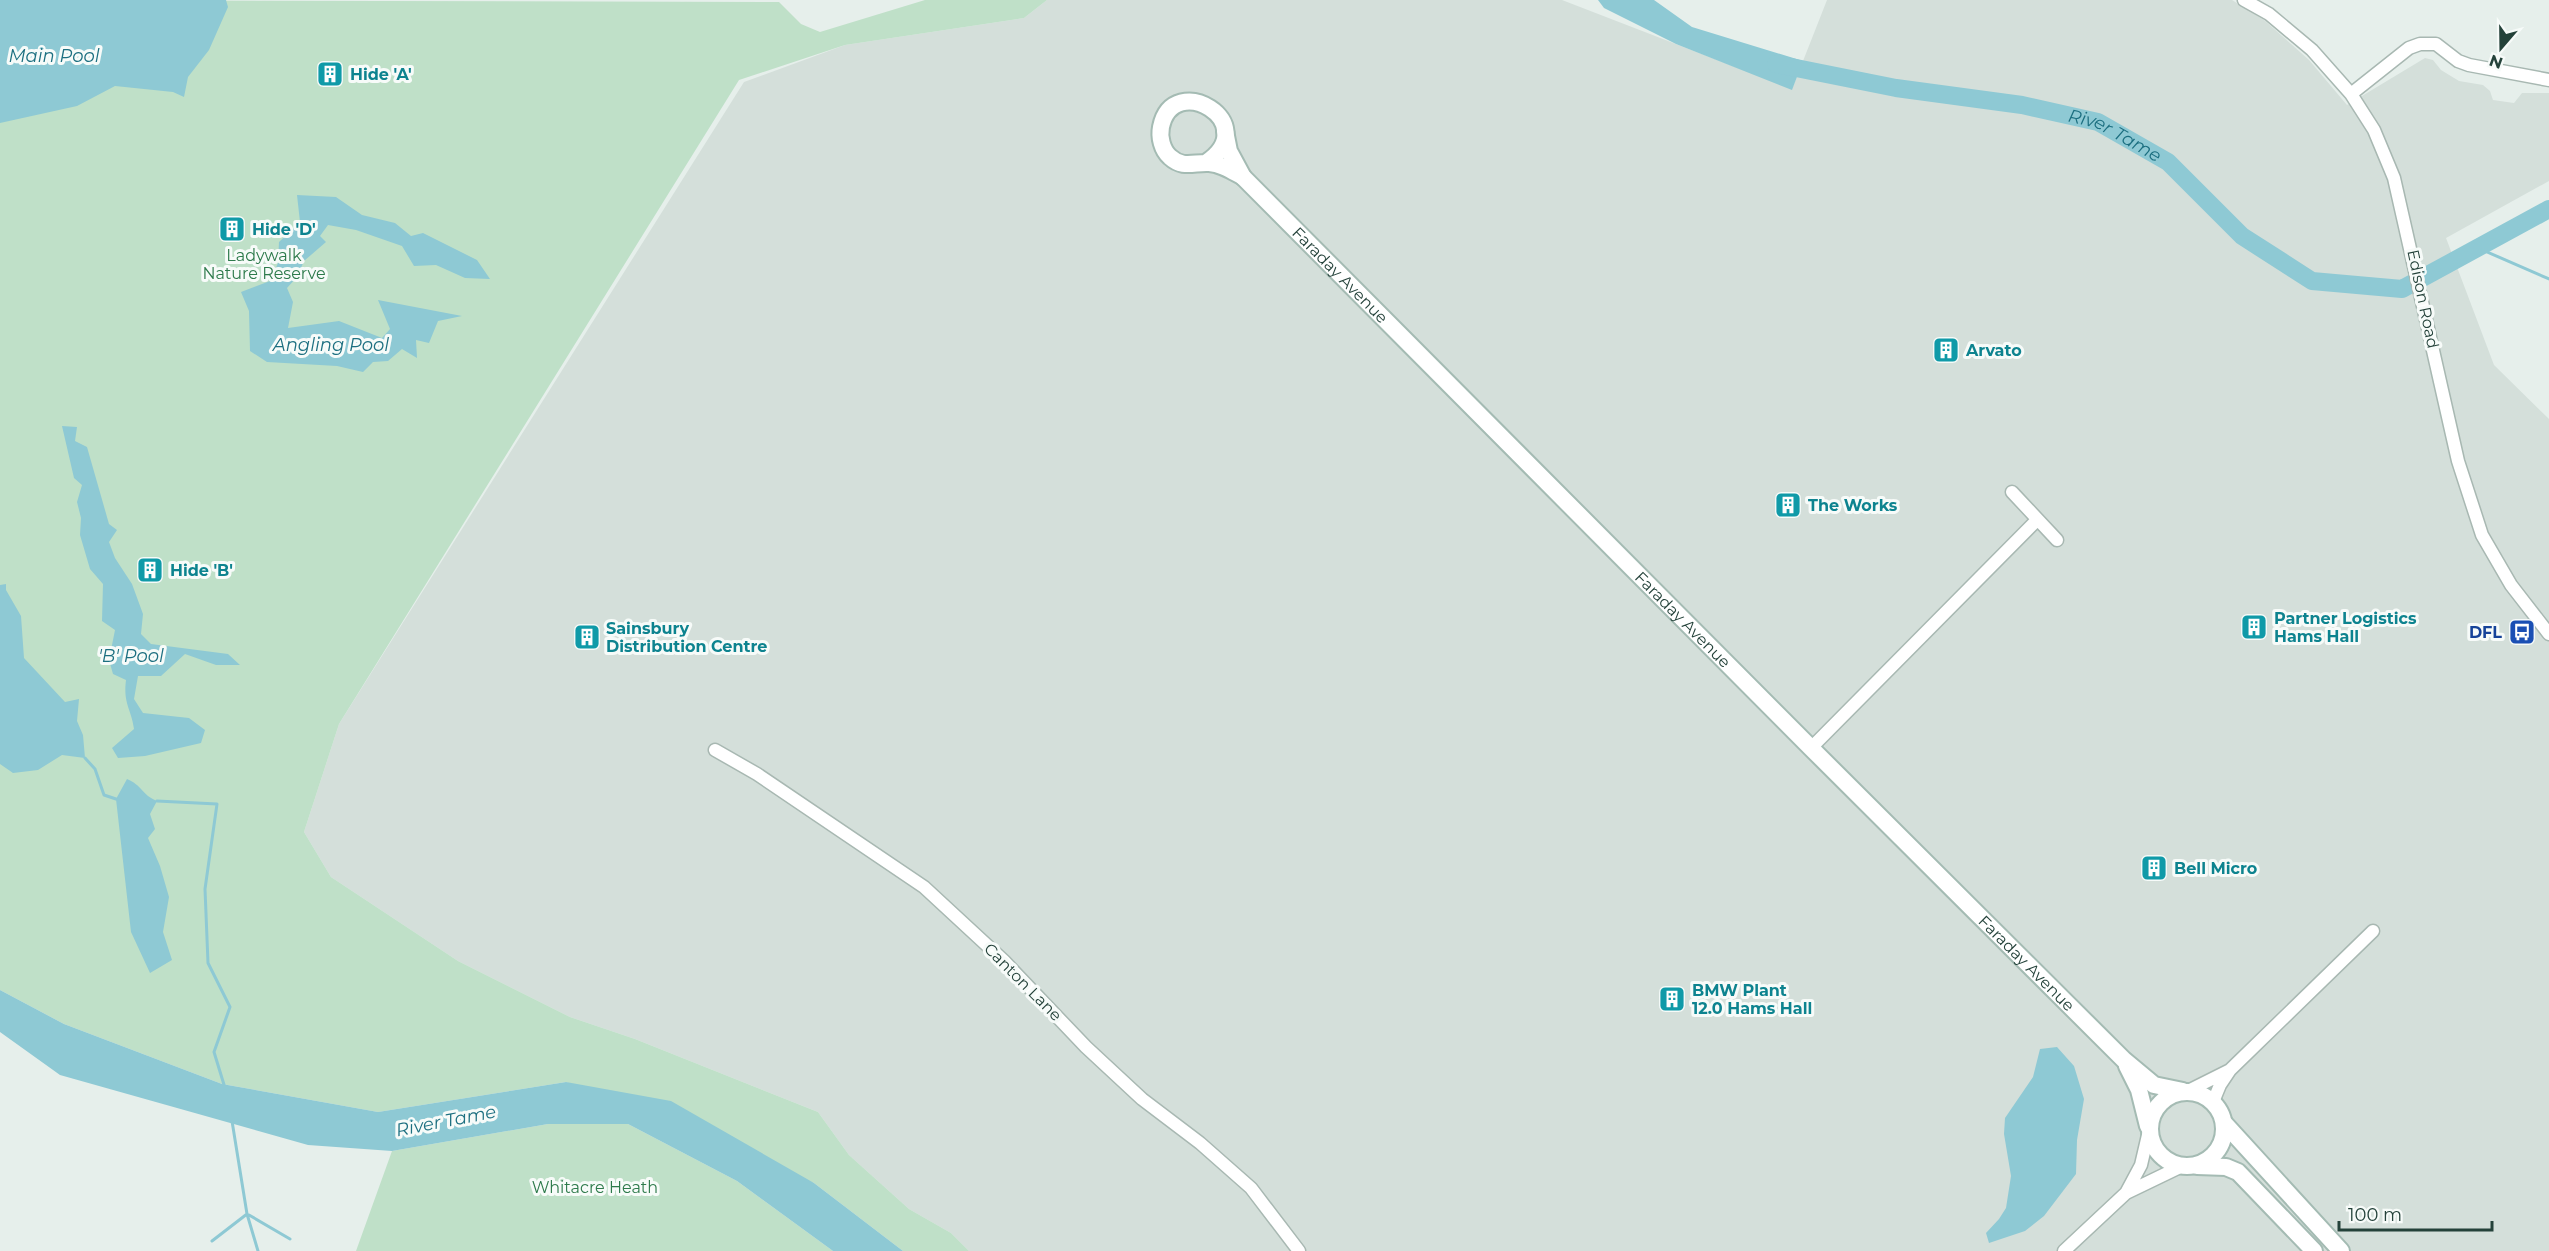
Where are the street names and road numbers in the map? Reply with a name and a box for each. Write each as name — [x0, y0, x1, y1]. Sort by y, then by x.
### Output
street label: Faraday Avenue — [1289, 223, 1392, 327]
street label: Edison Road — [2403, 248, 2443, 350]
street label: Faraday Avenue — [1631, 567, 1735, 671]
street label: Faraday Avenue — [1975, 911, 2079, 1015]
street label: Canton Lane — [980, 939, 1066, 1025]

